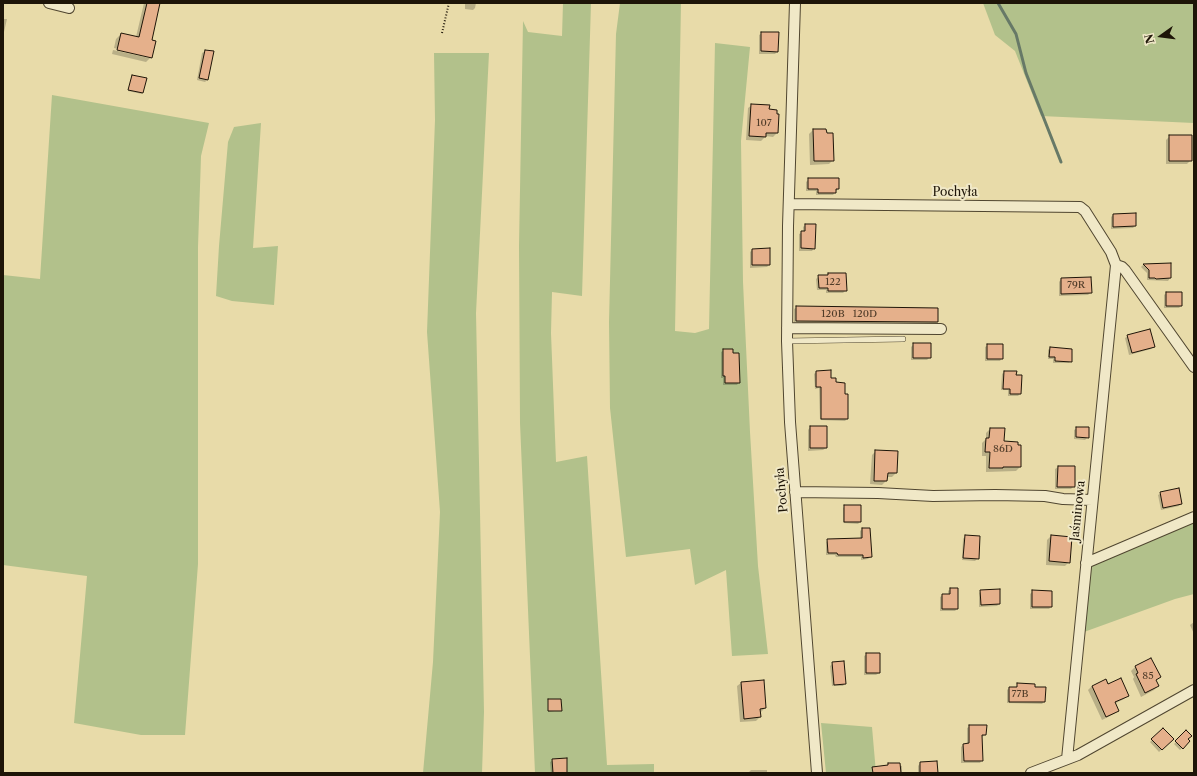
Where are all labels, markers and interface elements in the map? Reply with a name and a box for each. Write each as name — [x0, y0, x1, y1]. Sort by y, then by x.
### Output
north arrow — [1141, 16, 1181, 56]
text: N — [1141, 33, 1157, 45]
house number: 107 — [756, 117, 772, 129]
street label: Pochyła — [932, 186, 978, 200]
house number: 122 — [825, 276, 841, 288]
house number: 79R — [1067, 279, 1085, 291]
house number: 120B — [821, 308, 845, 320]
house number: 120D — [853, 308, 877, 320]
house number: 86D — [993, 443, 1013, 455]
street label: Pochyła — [773, 467, 791, 513]
street label: Jaśminowa — [1068, 480, 1088, 542]
house number: 85 — [1142, 670, 1154, 682]
house number: 77B — [1012, 688, 1028, 700]

